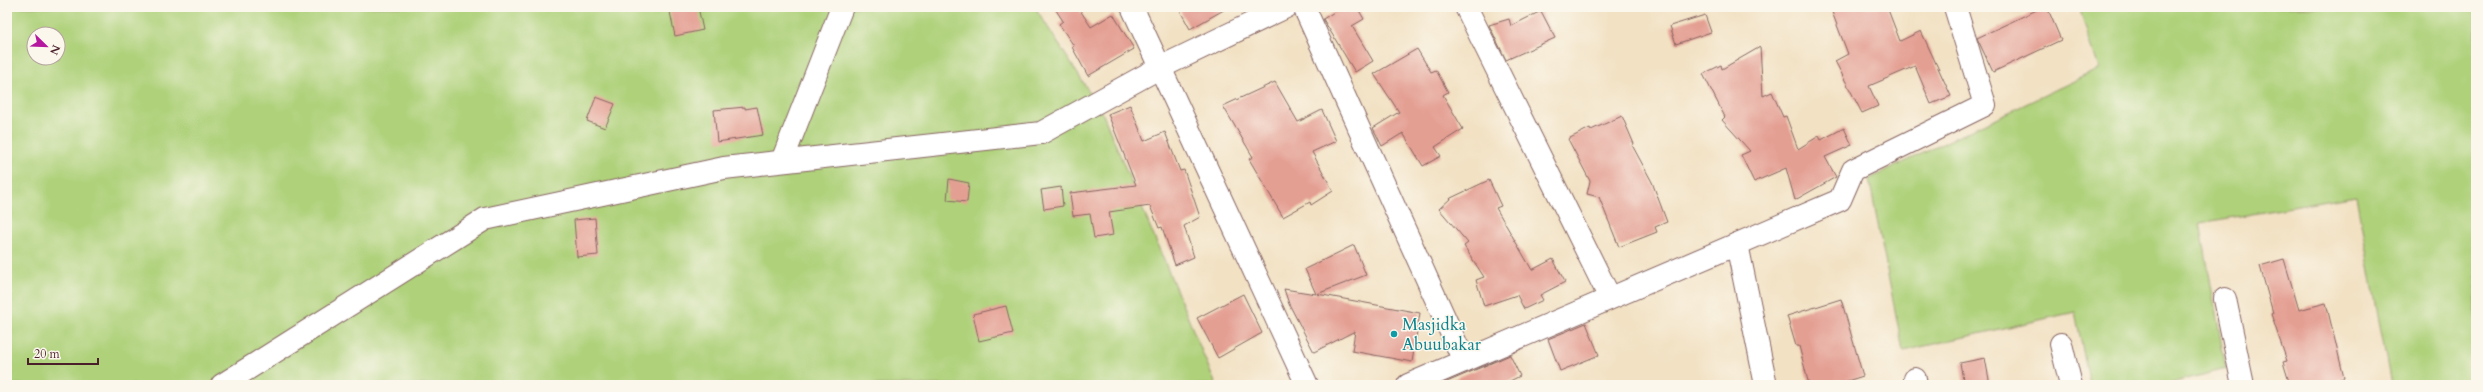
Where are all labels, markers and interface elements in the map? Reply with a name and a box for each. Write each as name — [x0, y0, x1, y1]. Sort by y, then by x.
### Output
north arrow — [26, 26, 66, 66]
text: N — [46, 42, 64, 57]
place label: Masjidka Abuubakar — [1402, 313, 1482, 356]
marker: Masjidka Abuubakar — [1389, 329, 1399, 339]
scale bar — [28, 340, 98, 366]
text: 20 m — [34, 346, 61, 362]

